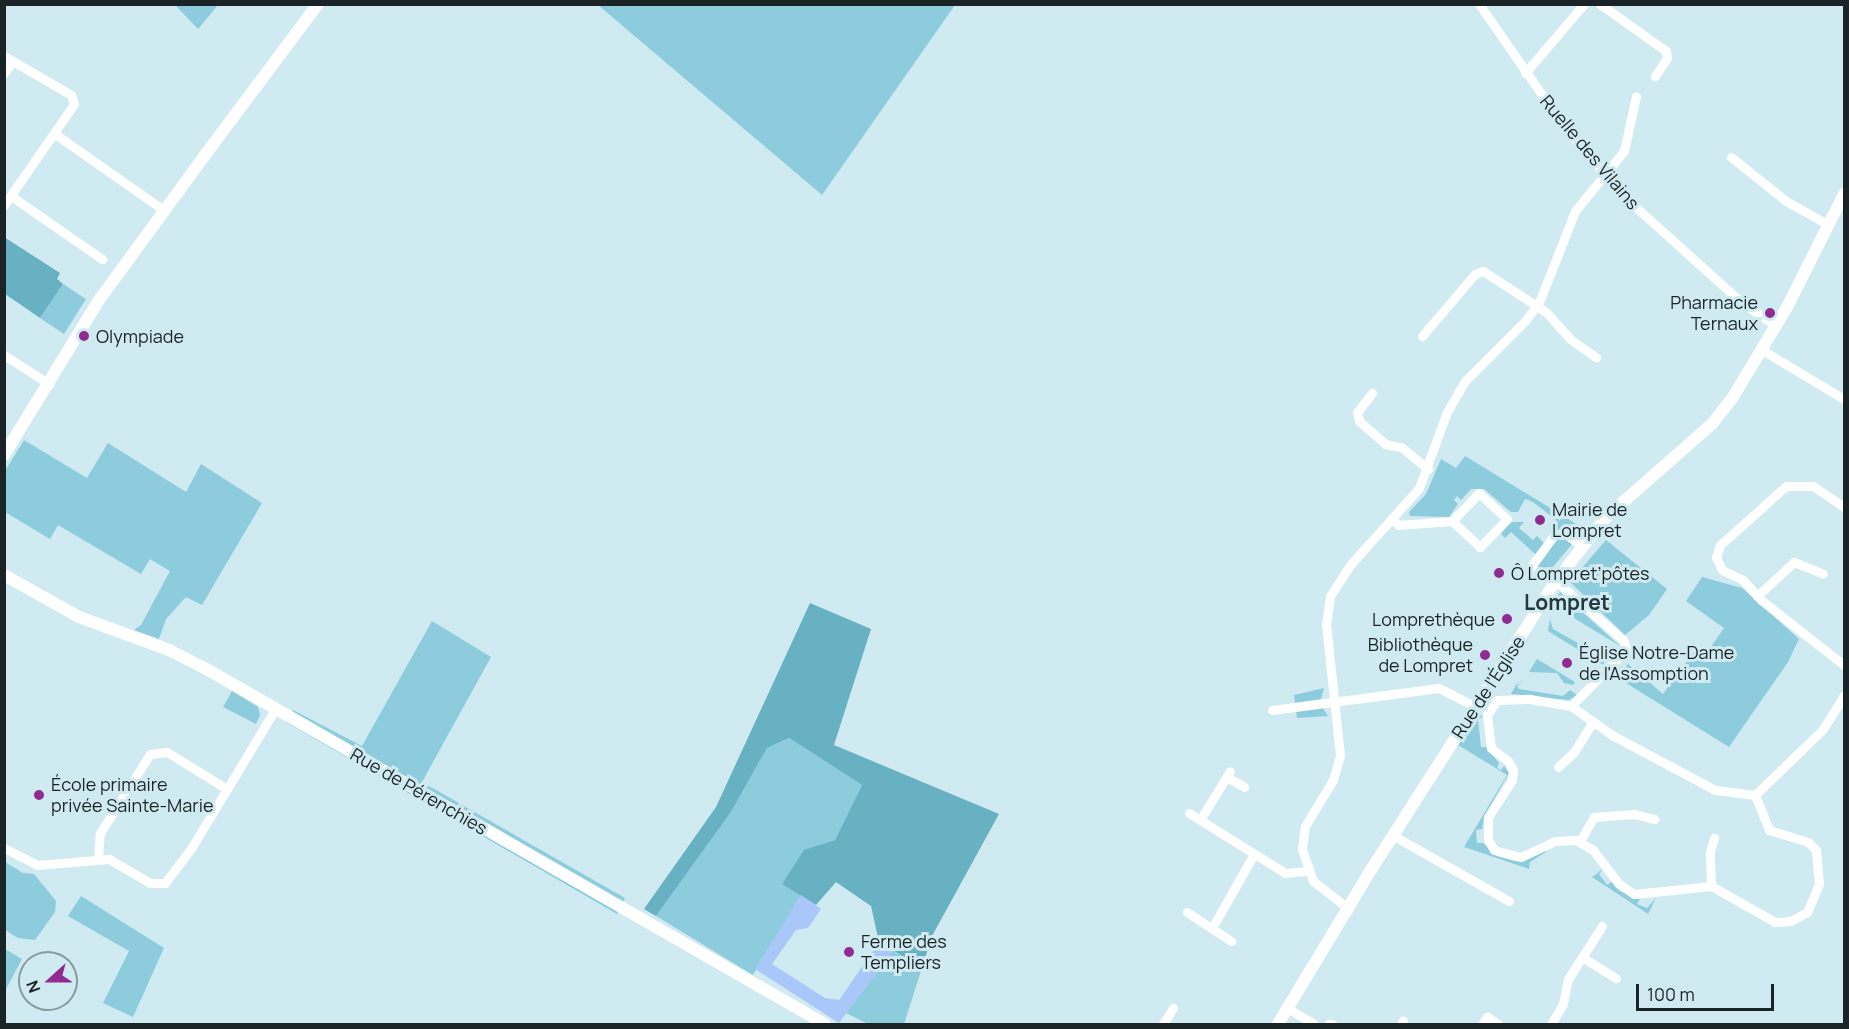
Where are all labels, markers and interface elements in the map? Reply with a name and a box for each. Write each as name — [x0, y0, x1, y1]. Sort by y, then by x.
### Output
street label: Ruelle des Vilains — [1536, 90, 1644, 214]
place label: Pharmacie Ternaux — [1670, 292, 1758, 334]
marker: Pharmacie Ternaux — [1763, 306, 1777, 320]
place label: Olympiade — [96, 325, 184, 347]
marker: Olympiade — [77, 329, 91, 343]
place label: Mairie de Lompret — [1552, 499, 1627, 542]
marker: Mairie de Lompret — [1533, 513, 1547, 527]
place label: Ô Lompret’pôtes — [1511, 562, 1650, 584]
marker: Ô Lompret’pôtes — [1492, 566, 1506, 580]
district label: Lompret — [1524, 589, 1610, 615]
place label: Lomprethèque — [1372, 608, 1495, 630]
marker: Lomprethèque — [1500, 612, 1514, 626]
street label: Rue de l'Église — [1447, 632, 1529, 742]
place label: Bibliothèque de Lompret — [1368, 634, 1473, 676]
place label: Église Notre-Dame de l'Assomption — [1579, 642, 1734, 684]
marker: Bibliothèque de Lompret — [1478, 648, 1492, 662]
marker: Église Notre-Dame de l'Assomption — [1560, 656, 1574, 670]
street label: Rue de Pérenchies — [347, 743, 491, 839]
place label: École primaire privée Sainte-Marie — [51, 774, 213, 816]
marker: École primaire privée Sainte-Marie — [32, 788, 46, 802]
place label: Ferme des Templiers — [861, 931, 947, 974]
marker: Ferme des Templiers — [842, 945, 856, 959]
north arrow — [18, 951, 78, 1011]
scale bar — [1639, 972, 1777, 1010]
text: N — [21, 977, 45, 996]
text: 100 m — [1647, 982, 1695, 1006]

